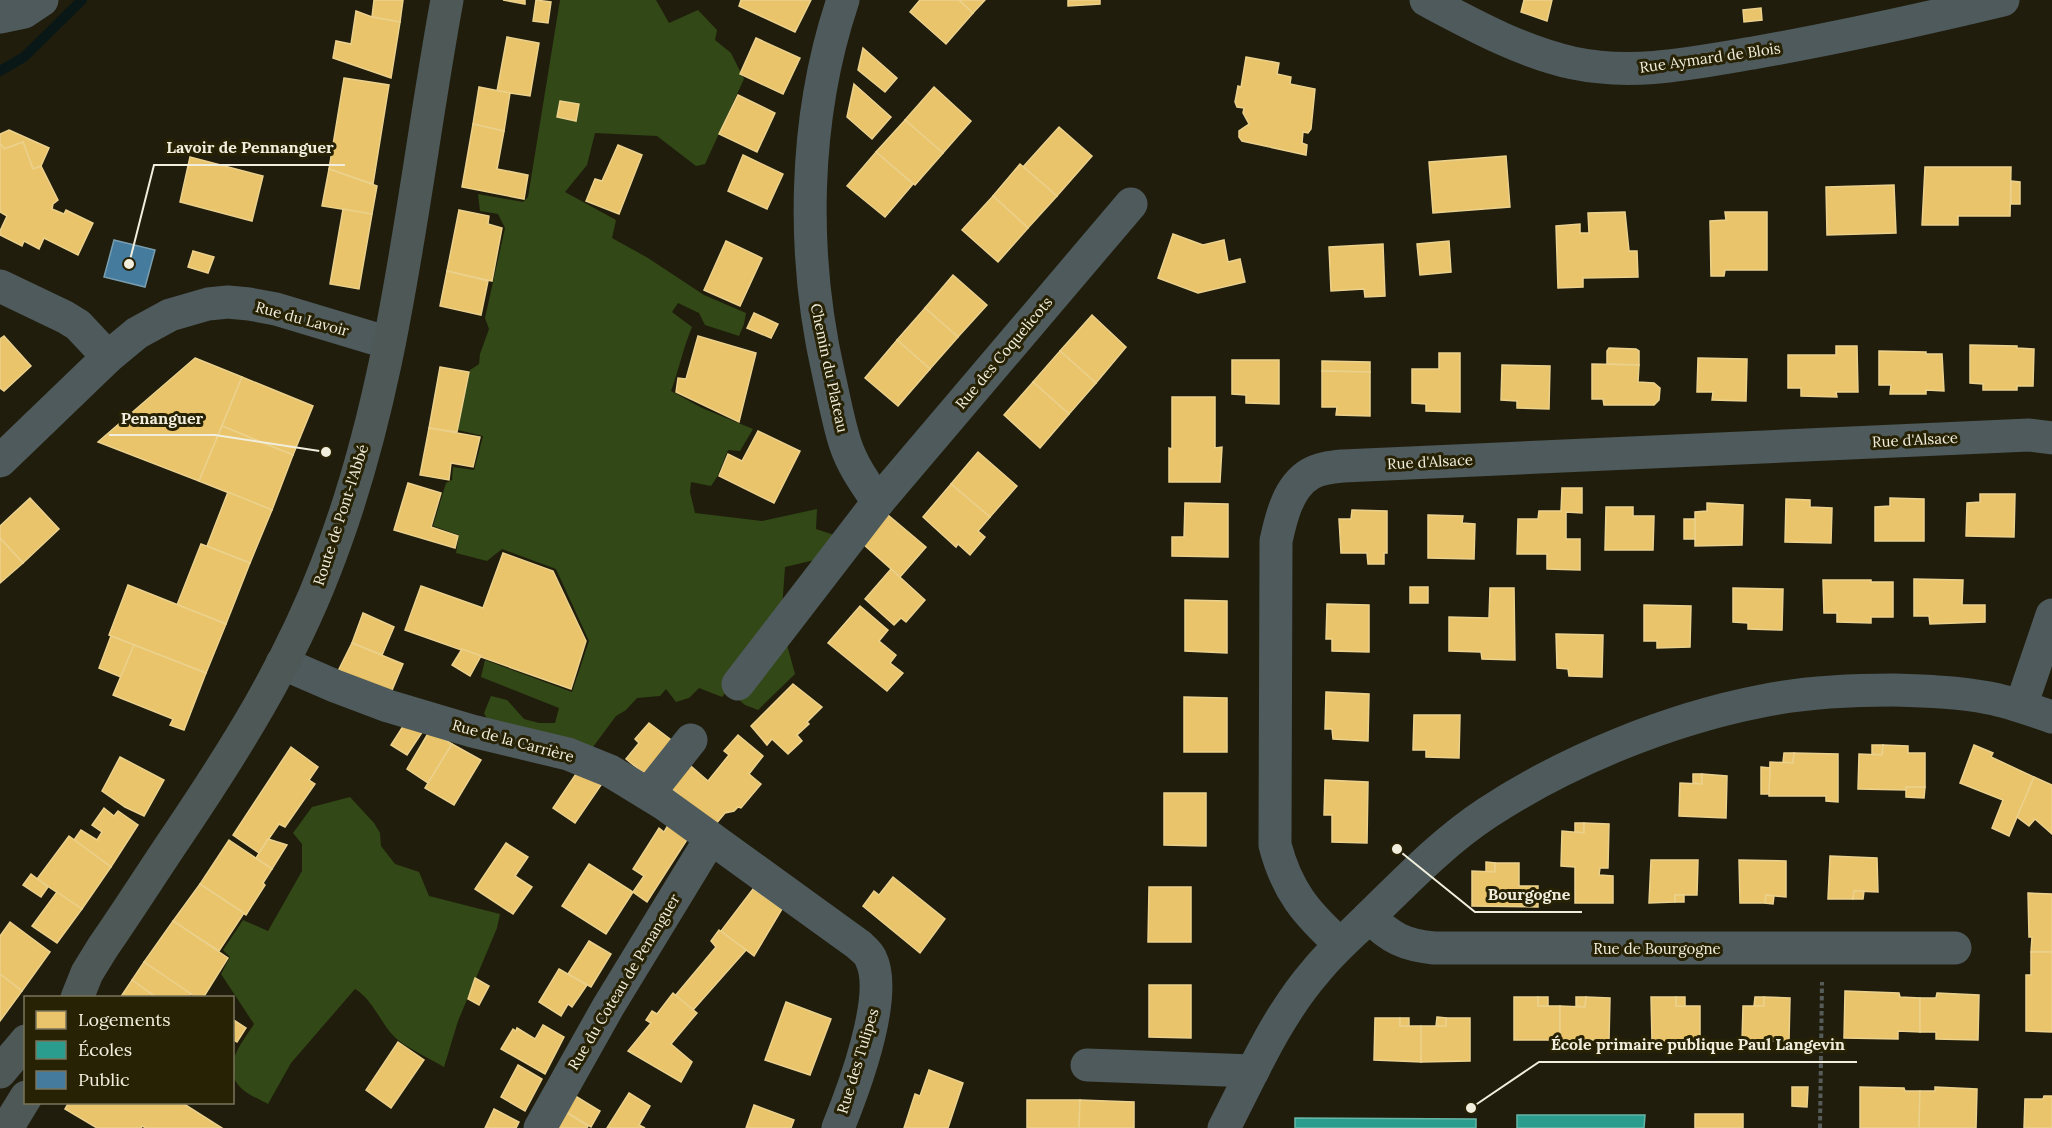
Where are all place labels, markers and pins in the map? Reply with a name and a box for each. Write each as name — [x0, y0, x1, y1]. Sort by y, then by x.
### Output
callout: Lavoir de Pennanguer — [154, 131, 345, 165]
callout: Penanguer — [109, 401, 215, 435]
callout: Bourgogne — [1475, 878, 1582, 912]
callout: École primaire publique Paul Langevin — [1539, 1028, 1857, 1062]

